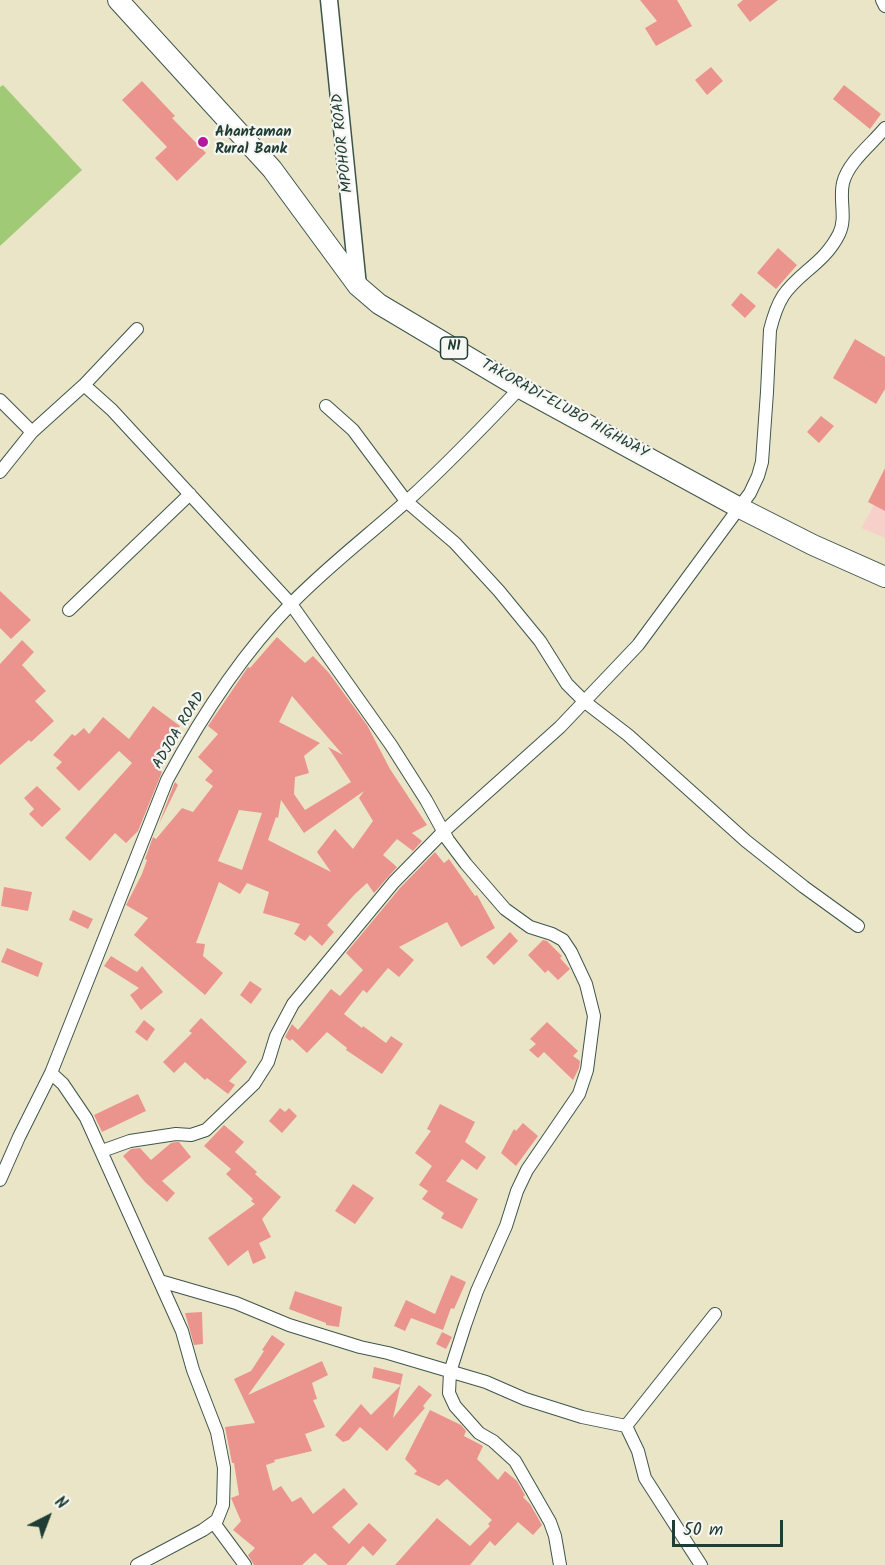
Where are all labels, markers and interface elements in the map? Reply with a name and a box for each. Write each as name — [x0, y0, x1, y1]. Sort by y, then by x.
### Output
street label: MPOHOR ROAD — [330, 92, 358, 194]
place label: Ahantaman Rural Bank — [215, 124, 292, 159]
marker: Ahantaman Rural Bank — [196, 135, 210, 149]
road number: N1 — [440, 337, 468, 359]
street label: TAKORADI-ELUBO HIGHWAY — [477, 356, 651, 464]
street label: ADJOA ROAD — [150, 689, 210, 773]
north arrow — [18, 1487, 78, 1547]
text: N — [48, 1491, 72, 1516]
scale bar — [675, 1508, 786, 1546]
text: 50 m — [683, 1516, 723, 1545]

